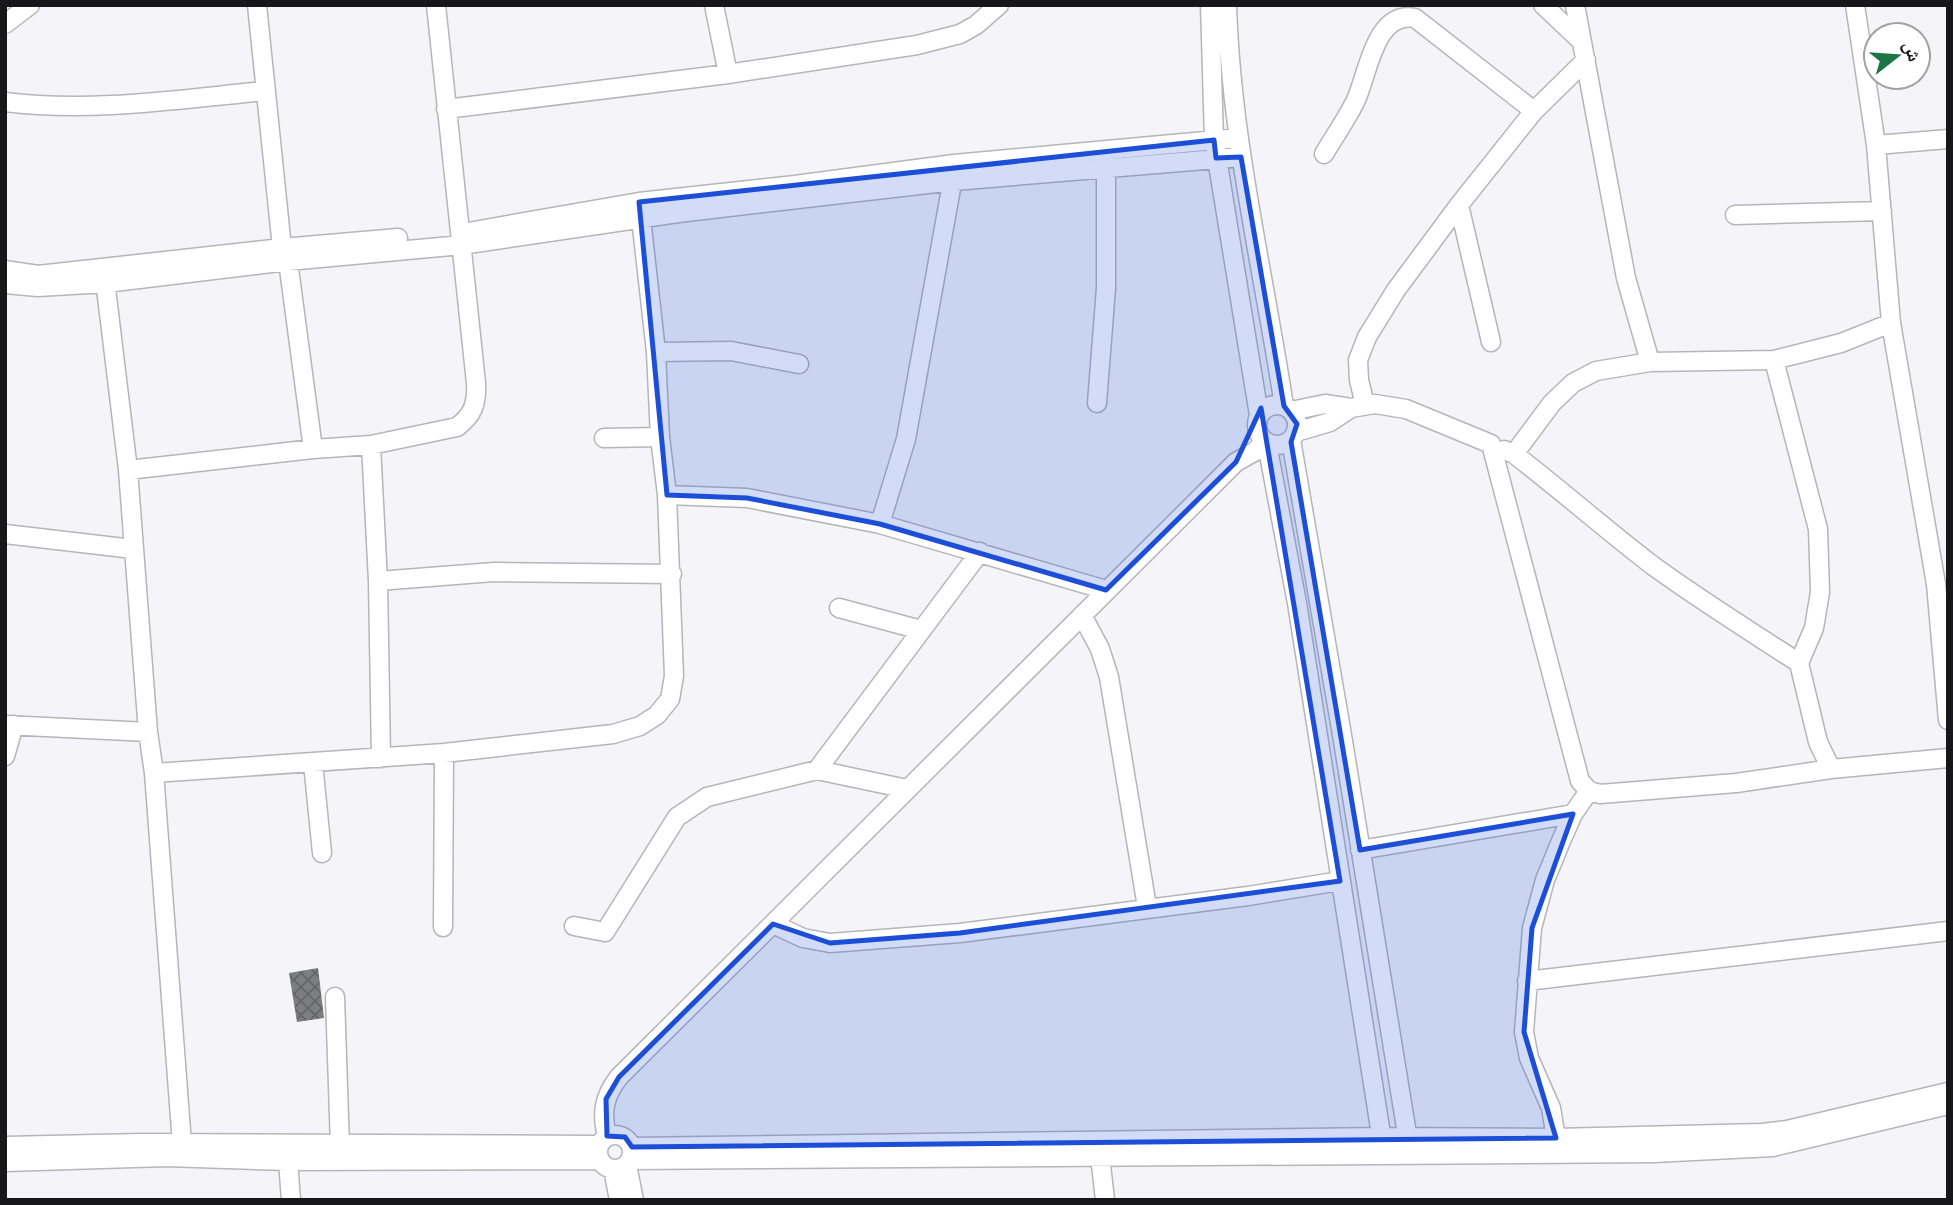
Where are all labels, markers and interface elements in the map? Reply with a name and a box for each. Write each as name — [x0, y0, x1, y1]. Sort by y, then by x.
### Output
north arrow — [1862, 21, 1932, 91]
text: ش — [1899, 38, 1927, 64]

